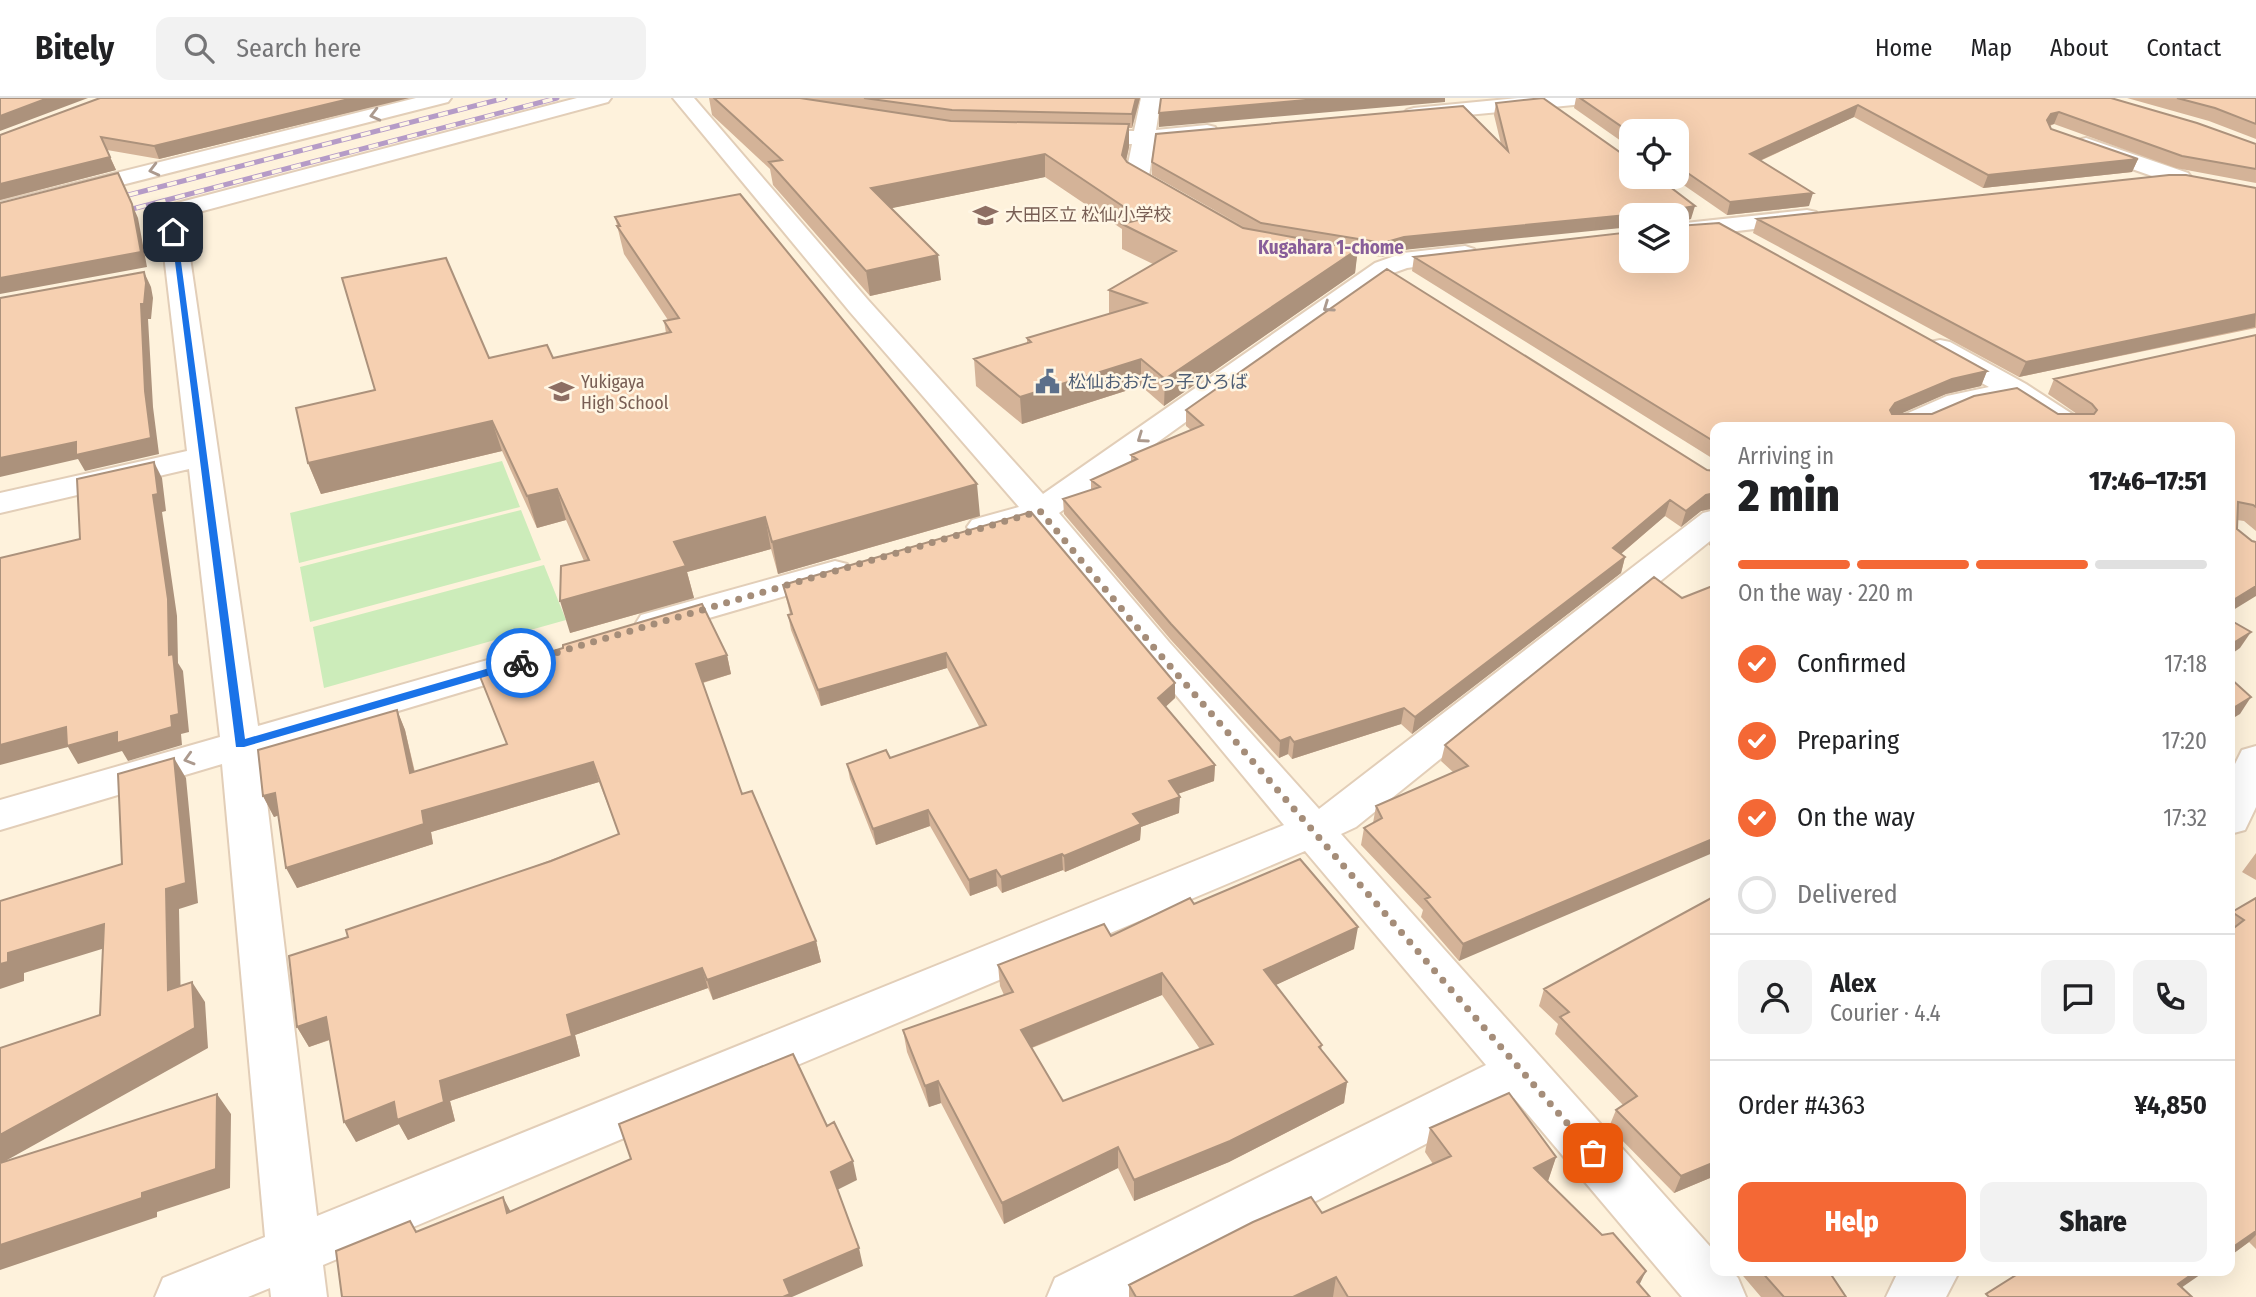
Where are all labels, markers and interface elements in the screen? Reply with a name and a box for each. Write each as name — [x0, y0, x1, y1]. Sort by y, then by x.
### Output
search box — [156, 17, 646, 80]
text: Bitely — [35, 28, 114, 68]
icon: search — [180, 29, 218, 67]
text: Search here — [236, 33, 361, 64]
text: Home — [1875, 34, 1932, 62]
text: Map — [1970, 34, 2012, 62]
text: About — [2050, 34, 2108, 62]
text: Contact — [2146, 34, 2221, 62]
one-way arrow — [369, 107, 381, 121]
map controls — [1619, 119, 1689, 273]
button: locate — [1619, 119, 1689, 189]
one-way arrow — [148, 162, 160, 176]
school or university icon: 大田区立 松仙小学校 — [971, 201, 999, 229]
pin — [143, 202, 203, 262]
button: layers — [1619, 203, 1689, 273]
place label: 大田区立 松仙小学校 — [1005, 204, 1171, 226]
icon: home — [154, 213, 192, 251]
district label: Kugahara 1-chome — [1258, 236, 1404, 259]
one-way arrow — [1323, 299, 1336, 311]
public building icon: 松仙おおたっ子ひろば — [1034, 368, 1062, 396]
place label: Yukigaya High School — [581, 371, 669, 414]
place label: 松仙おおたっ子ひろば — [1068, 371, 1248, 393]
school or university icon: Yukigaya High School — [547, 378, 575, 406]
one-way arrow — [1137, 430, 1150, 442]
text: Arriving in — [1738, 442, 1834, 470]
text: 17:46–17:51 — [2089, 466, 2207, 497]
text: 2 min — [1738, 468, 1840, 523]
text: On the way · 220 m — [1738, 579, 1913, 607]
courier — [486, 628, 556, 698]
icon: bike — [502, 644, 540, 682]
icon: check — [1738, 645, 1776, 683]
text: Confirmed — [1797, 648, 1907, 679]
text: 17:18 — [2164, 650, 2207, 678]
icon: check — [1738, 722, 1776, 760]
text: Preparing — [1797, 725, 1899, 756]
text: 17:20 — [2162, 727, 2207, 755]
one-way arrow — [183, 751, 195, 766]
icon: check — [1738, 799, 1776, 837]
text: On the way — [1797, 802, 1915, 833]
text: 17:32 — [2163, 804, 2207, 832]
text: Delivered — [1797, 879, 1898, 910]
button: person — [1738, 960, 1812, 1034]
button: chat — [2041, 960, 2115, 1034]
button: phone — [2133, 960, 2207, 1034]
text: Alex — [1830, 968, 1876, 999]
text: Courier · 4.4 — [1830, 999, 1941, 1027]
text: Order #4363 — [1738, 1090, 1865, 1121]
text: ¥4,850 — [2134, 1090, 2207, 1121]
pin — [1563, 1123, 1623, 1183]
icon: bag — [1574, 1134, 1612, 1172]
button: Help — [1738, 1182, 1966, 1262]
button: Share — [1980, 1182, 2207, 1262]

